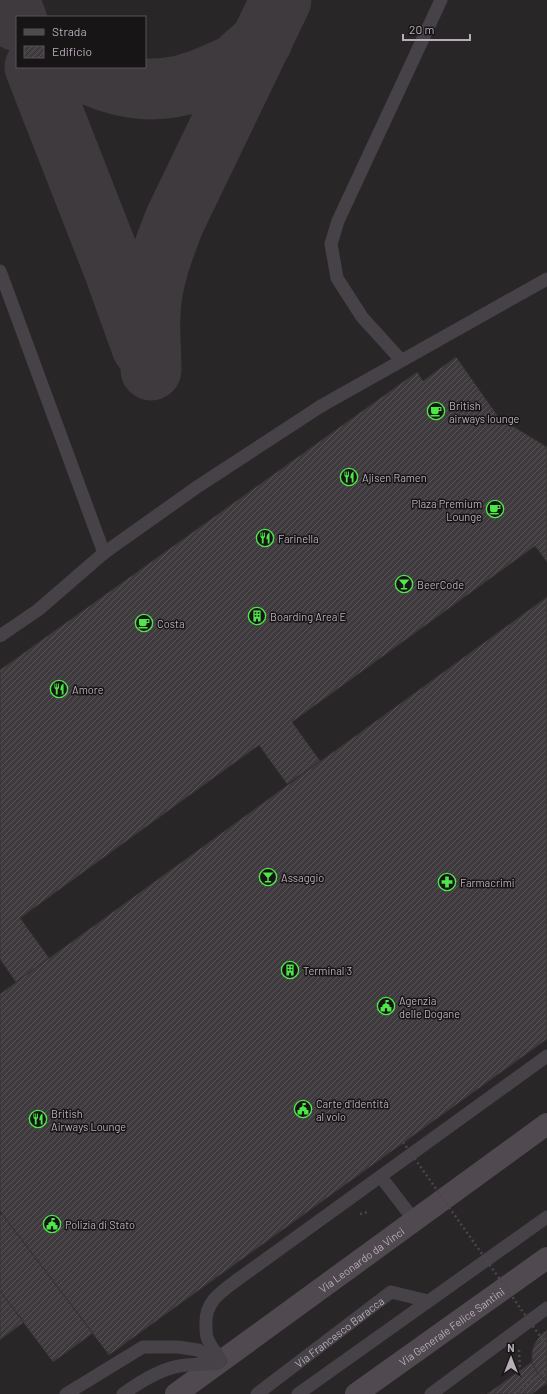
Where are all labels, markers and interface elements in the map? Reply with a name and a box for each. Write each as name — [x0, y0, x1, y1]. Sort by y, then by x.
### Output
legend — [16, 16, 146, 68]
scale bar — [403, 16, 470, 42]
text: 20 m — [409, 22, 435, 36]
text: Strada — [52, 24, 87, 38]
text: Edificio — [52, 44, 92, 58]
place label: British airways lounge — [449, 399, 520, 425]
cafe icon: British airways lounge — [426, 401, 446, 421]
restaurant icon: Ajisen Ramen — [339, 467, 359, 487]
place label: Ajisen Ramen — [362, 471, 427, 484]
place label: Plaza Premium Lounge — [411, 497, 482, 523]
cafe icon: Plaza Premium Lounge — [485, 499, 505, 519]
restaurant icon: Farinella — [255, 528, 275, 548]
place label: Farinella — [278, 532, 319, 545]
bar icon: BeerCode — [394, 574, 414, 594]
place label: BeerCode — [417, 578, 464, 591]
building icon: Boarding Area E — [247, 606, 267, 626]
place label: Boarding Area E — [270, 610, 347, 623]
cafe icon: Costa — [134, 613, 154, 633]
place label: Costa — [157, 617, 185, 630]
restaurant icon: Amore — [49, 679, 69, 699]
place label: Amore — [72, 683, 104, 696]
bar icon: Assaggio — [258, 867, 278, 887]
place label: Assaggio — [281, 871, 324, 884]
pharmacy icon: Farmacrimi — [437, 872, 457, 892]
place label: Farmacrimi — [460, 876, 515, 889]
building icon: Terminal 3 — [280, 960, 300, 980]
place label: Terminal 3 — [303, 964, 352, 977]
place label: Agenzia delle Dogane — [399, 994, 460, 1020]
public building icon: Agenzia delle Dogane — [376, 996, 396, 1016]
place label: Carte d'Identità al volo — [316, 1097, 389, 1123]
public building icon: Carte d'Identità al volo — [293, 1099, 313, 1119]
place label: British Airways Lounge — [51, 1107, 126, 1133]
restaurant icon: British Airways Lounge — [28, 1109, 48, 1129]
public building icon: Polizia di Stato — [42, 1214, 62, 1234]
place label: Polizia di Stato — [65, 1218, 135, 1231]
street label: Via Leonardo da Vinci — [316, 1224, 407, 1295]
street label: Via Generale Felice Santini — [396, 1284, 507, 1368]
street label: Via Francesco Baracca — [292, 1294, 386, 1370]
north arrow — [491, 1338, 531, 1378]
text: N — [507, 1341, 515, 1354]

